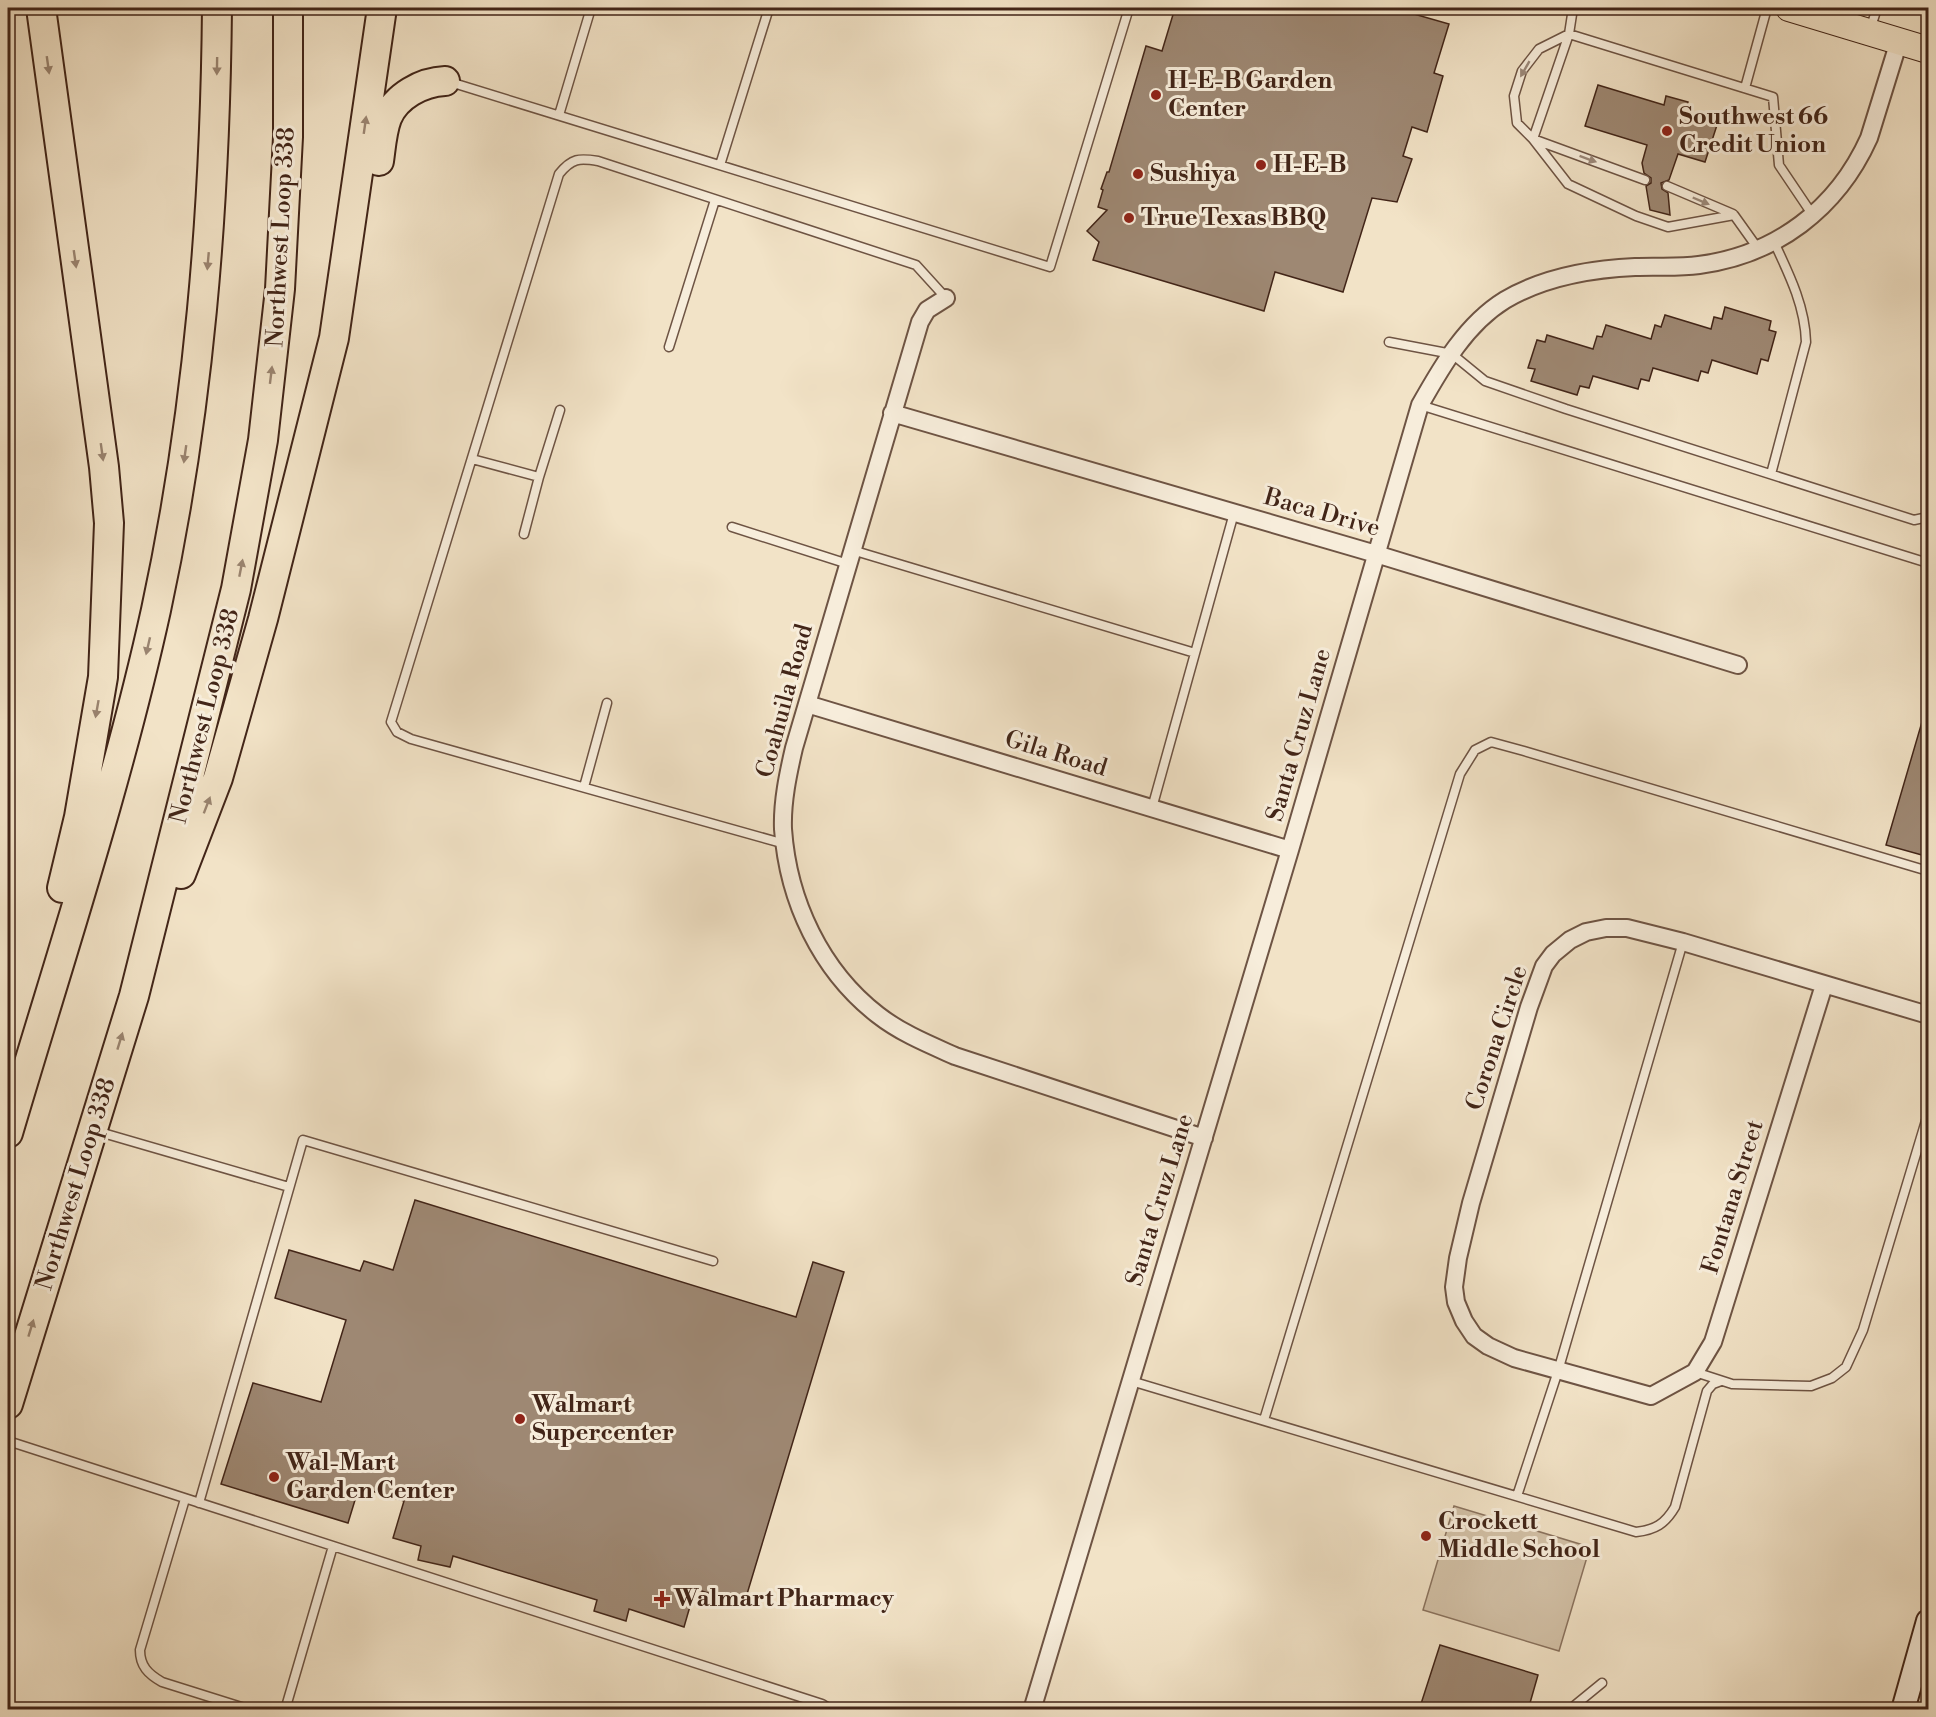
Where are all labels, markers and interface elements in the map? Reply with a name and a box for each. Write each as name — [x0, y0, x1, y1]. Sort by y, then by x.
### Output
one-way arrow — [44, 56, 53, 75]
one-way arrow — [212, 56, 221, 75]
one-way arrow — [1520, 61, 1530, 78]
place label: H-E-B Garden Center — [1168, 66, 1332, 124]
marker: H-E-B Garden Center — [1149, 88, 1163, 102]
place label: Southwest 66 Credit Union — [1679, 102, 1828, 160]
one-way arrow — [360, 115, 369, 134]
marker: Southwest 66 Credit Union — [1660, 124, 1674, 138]
street label: Northwest Loop 338 — [260, 126, 302, 348]
place label: H-E-B — [1273, 150, 1347, 180]
one-way arrow — [1579, 155, 1597, 165]
marker: H-E-B — [1254, 158, 1268, 172]
place label: Sushiya — [1150, 159, 1237, 189]
marker: Sushiya — [1131, 167, 1145, 181]
one-way arrow — [1692, 196, 1709, 205]
place label: True Texas BBQ — [1141, 203, 1326, 233]
marker: True Texas BBQ — [1122, 211, 1136, 225]
one-way arrow — [70, 249, 80, 268]
one-way arrow — [203, 251, 212, 270]
one-way arrow — [267, 366, 276, 385]
one-way arrow — [97, 442, 106, 461]
one-way arrow — [180, 445, 189, 464]
street label: Baca Drive — [1260, 482, 1383, 544]
one-way arrow — [237, 558, 246, 577]
street label: Northwest Loop 338 — [164, 605, 246, 827]
street label: Coahuila Road — [750, 621, 820, 781]
one-way arrow — [142, 636, 152, 655]
street label: Santa Cruz Lane — [1260, 645, 1338, 825]
one-way arrow — [93, 699, 102, 718]
street label: Gila Road — [1001, 724, 1111, 784]
one-way arrow — [203, 795, 213, 813]
street label: Corona Circle — [1459, 962, 1535, 1114]
one-way arrow — [116, 1032, 125, 1050]
street label: Northwest Loop 338 — [29, 1074, 123, 1294]
street label: Santa Cruz Lane — [1120, 1110, 1200, 1290]
street label: Fontana Street — [1695, 1116, 1771, 1278]
one-way arrow — [27, 1319, 36, 1337]
place label: Walmart Supercenter — [531, 1390, 674, 1448]
marker: Walmart Supercenter — [513, 1412, 527, 1426]
place label: Wal-Mart Garden Center — [285, 1448, 455, 1506]
marker: Wal-Mart Garden Center — [267, 1470, 281, 1484]
place label: Crockett Middle School — [1438, 1507, 1600, 1565]
marker: Crockett Middle School — [1419, 1529, 1433, 1543]
place label: Walmart Pharmacy — [673, 1584, 895, 1614]
marker: Walmart Pharmacy — [655, 1592, 669, 1606]

